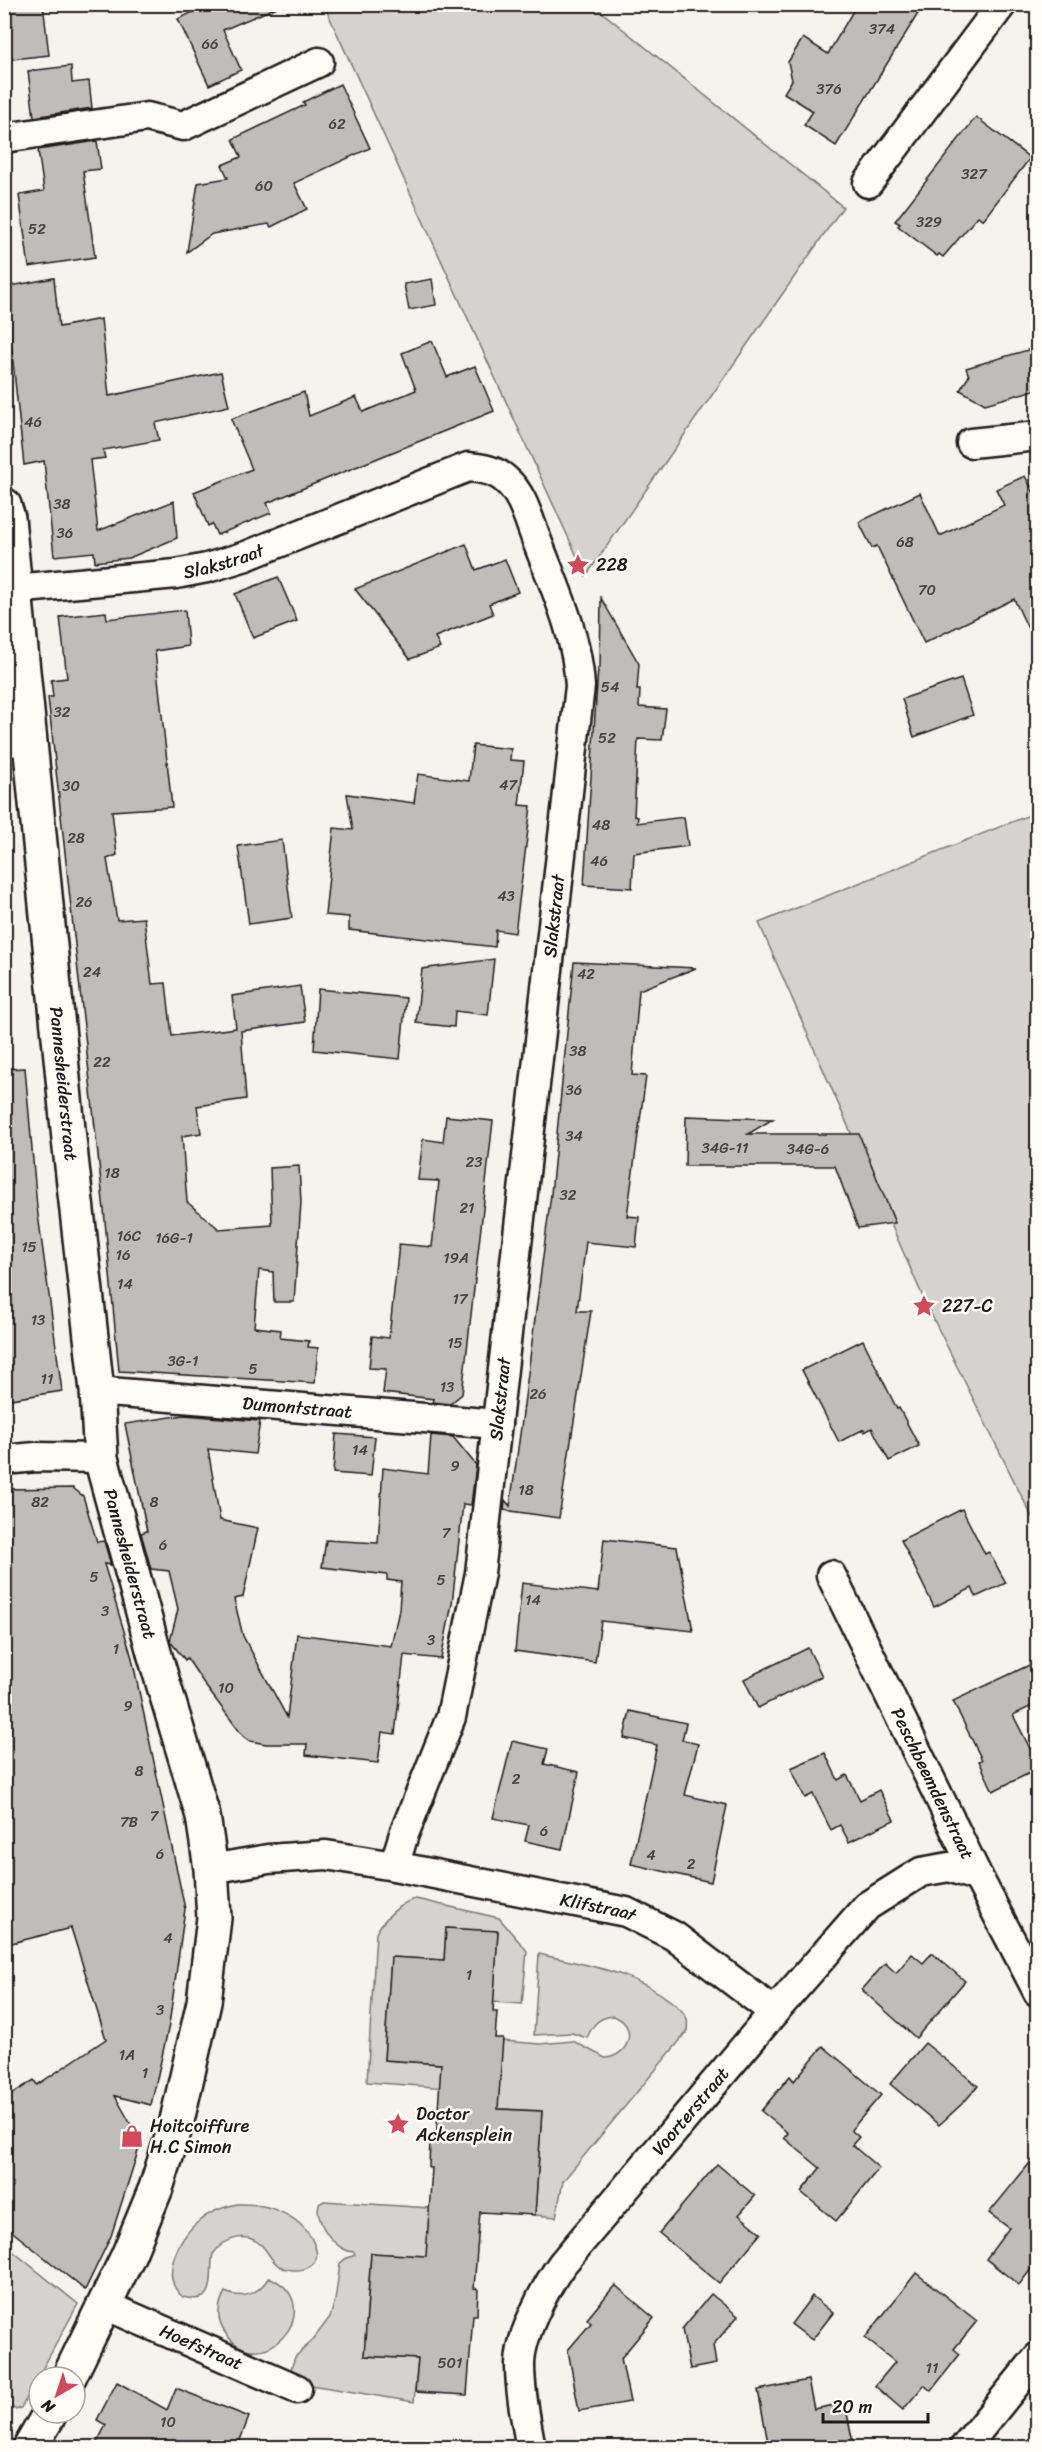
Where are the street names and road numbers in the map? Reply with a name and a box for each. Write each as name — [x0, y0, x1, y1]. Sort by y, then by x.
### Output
street label: Slakstraat — [181, 534, 270, 588]
street label: Slakstraat — [534, 872, 574, 959]
street label: Pannesheiderstraat — [40, 1005, 87, 1163]
street label: Slakstraat — [480, 1355, 520, 1442]
street label: Dumontstraat — [241, 1387, 354, 1428]
street label: Pannesheiderstraat — [94, 1485, 166, 1643]
street label: Peschbeemdenstraat — [882, 1702, 983, 1865]
street label: Klifstraat — [557, 1883, 643, 1931]
street label: Voorterstraat — [643, 2059, 738, 2163]
street label: Hoefstraat — [154, 2315, 248, 2379]

